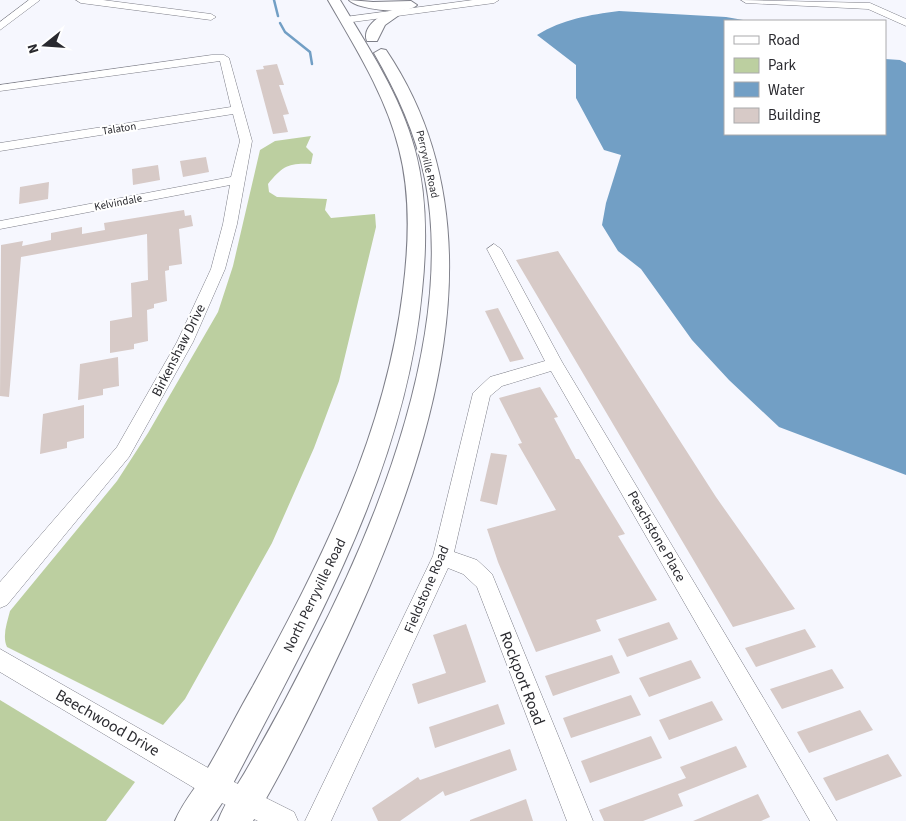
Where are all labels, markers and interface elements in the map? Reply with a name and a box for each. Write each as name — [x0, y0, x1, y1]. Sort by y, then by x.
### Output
north arrow — [20, 20, 70, 70]
legend — [724, 20, 886, 135]
text: Road — [768, 30, 800, 51]
text: N — [23, 41, 44, 56]
text: Park — [768, 55, 797, 76]
text: Water — [768, 80, 805, 101]
text: Building — [768, 105, 821, 126]
street label: Talaton — [101, 118, 137, 139]
street label: Perryville Road — [412, 129, 443, 200]
street label: Kelvindale — [93, 190, 144, 214]
street label: Birkenshaw Drive — [147, 301, 211, 400]
street label: Peachstone Place — [622, 487, 690, 586]
street label: North Perryville Road — [279, 535, 351, 656]
street label: Fieldstone Road — [399, 542, 454, 636]
street label: Rockport Road — [494, 628, 550, 728]
street label: Beechwood Drive — [51, 684, 164, 762]

